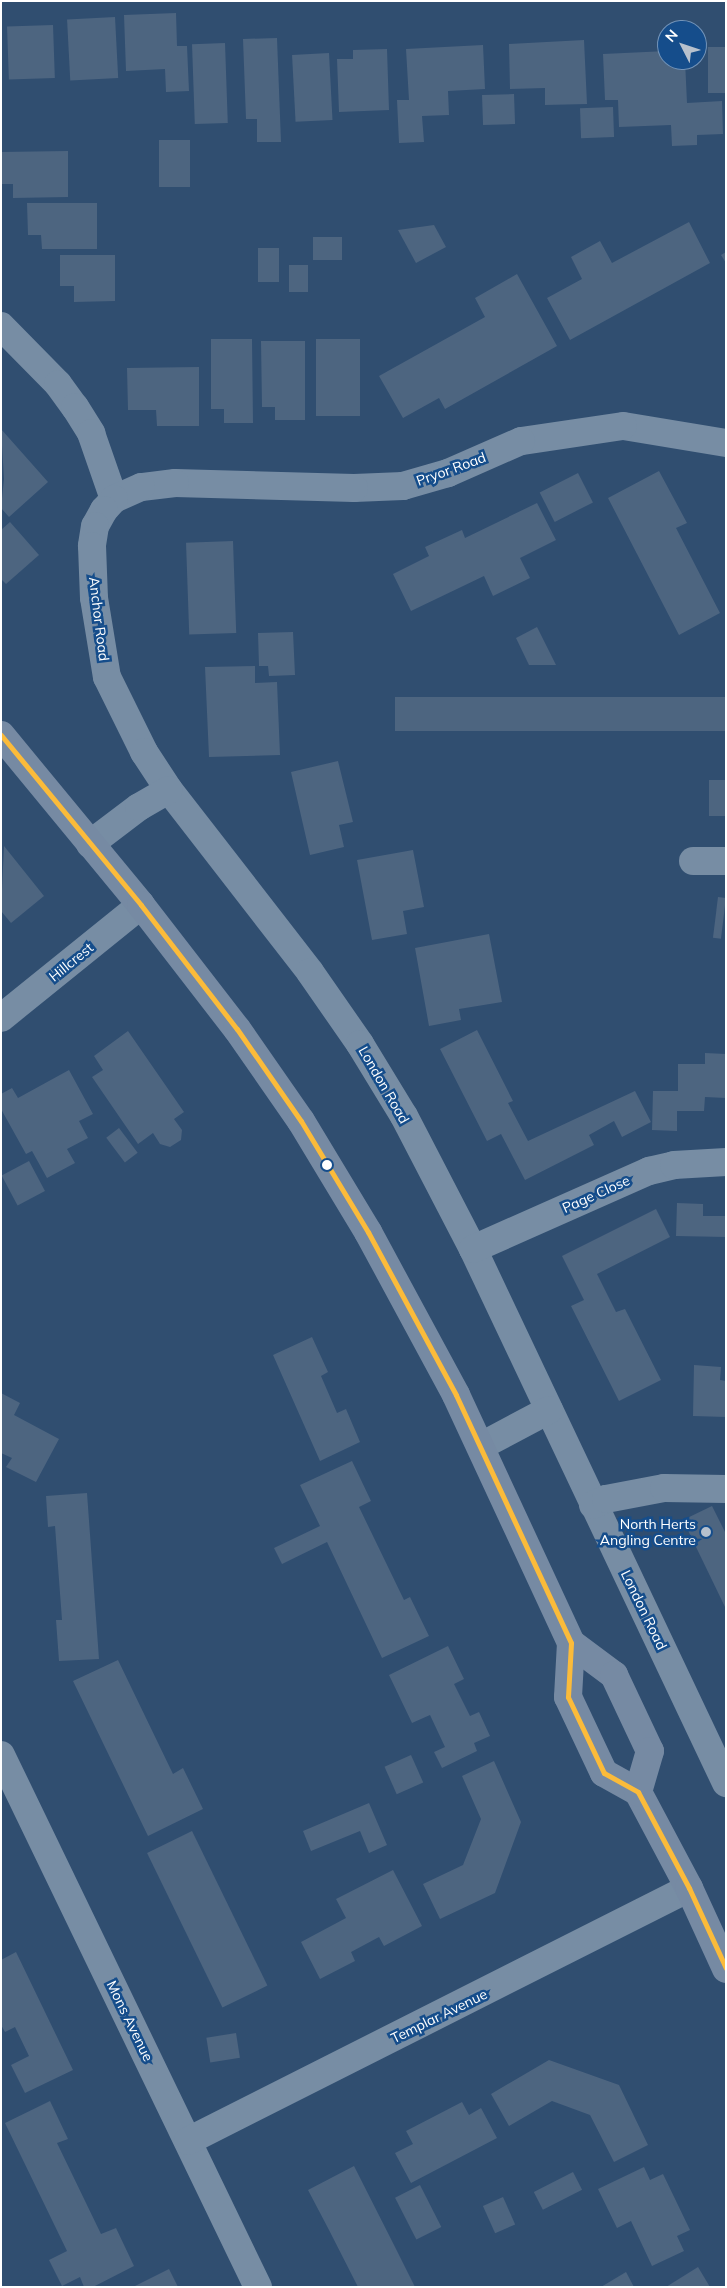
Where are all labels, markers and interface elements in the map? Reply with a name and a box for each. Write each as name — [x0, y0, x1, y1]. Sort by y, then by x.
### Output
north arrow — [657, 20, 707, 70]
text: N — [661, 26, 682, 46]
street label: Pryor Road — [414, 449, 488, 489]
street label: Anchor Road — [86, 576, 112, 662]
street label: Hillcrest — [45, 939, 97, 985]
street label: London Road — [355, 1043, 413, 1127]
unlabelled marker — [322, 1160, 332, 1170]
street label: Page Close — [560, 1172, 632, 1216]
place label: North Herts Angling Centre — [600, 1516, 696, 1548]
marker: North Herts Angling Centre — [700, 1526, 712, 1538]
street label: London Road — [618, 1568, 670, 1652]
street label: Mons Avenue — [103, 1978, 157, 2064]
street label: Templar Avenue — [388, 1985, 490, 2047]

